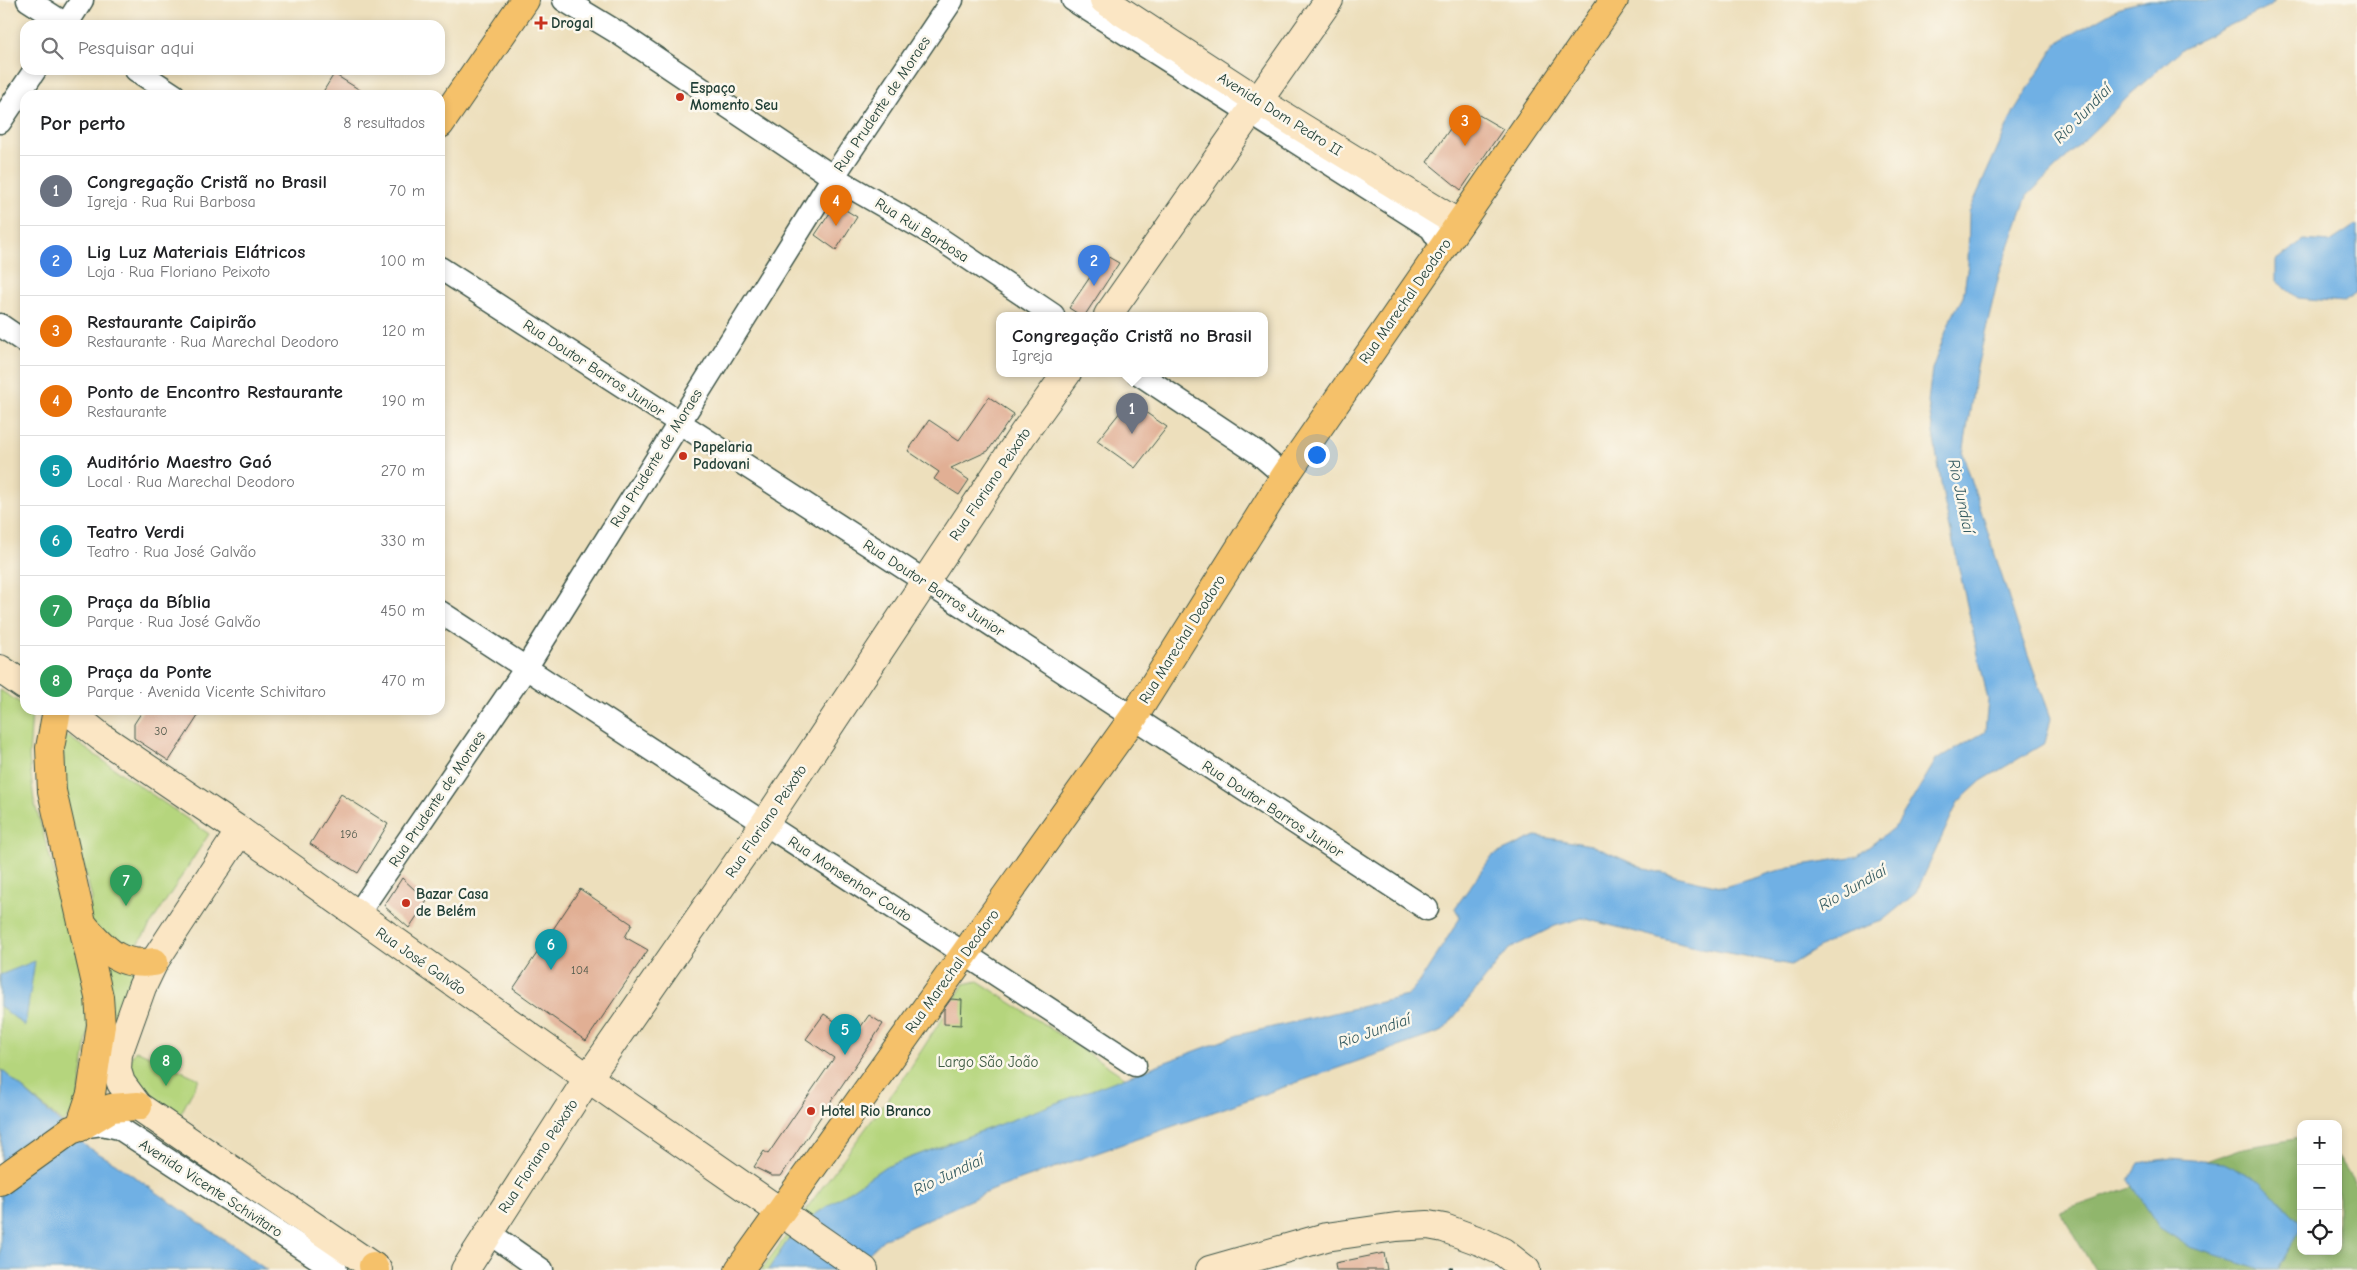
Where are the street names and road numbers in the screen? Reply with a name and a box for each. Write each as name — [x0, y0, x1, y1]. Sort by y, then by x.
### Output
street label: Rua Prudente de Moraes — [830, 33, 934, 175]
street label: Avenida Dom Pedro II — [1215, 68, 1346, 160]
street label: Rua Rui Barbosa — [872, 194, 972, 266]
street label: Rua Marechal Deodoro — [1355, 235, 1455, 367]
street label: Rua Doutor Barros Junior — [520, 316, 668, 421]
street label: Rua Prudente de Moraes — [606, 386, 706, 530]
street label: Rua Floriano Peixoto — [945, 424, 1035, 544]
street label: Rua Doutor Barros Junior — [860, 536, 1008, 641]
street label: Rua Marechal Deodoro — [1135, 571, 1229, 707]
street label: Rua Prudente de Moraes — [385, 728, 489, 870]
street label: Rua Doutor Barros Junior — [1199, 757, 1347, 862]
street label: Rua Floriano Peixoto — [721, 761, 811, 881]
street label: Rua Monsenhor Couto — [785, 832, 915, 926]
street label: Rua Marechal Deodoro — [901, 906, 1003, 1036]
street label: Rua José Galvão — [372, 923, 470, 999]
street label: Rua Floriano Peixoto — [494, 1095, 582, 1217]
street label: Avenida Vicente Schivitaro — [136, 1135, 286, 1241]

